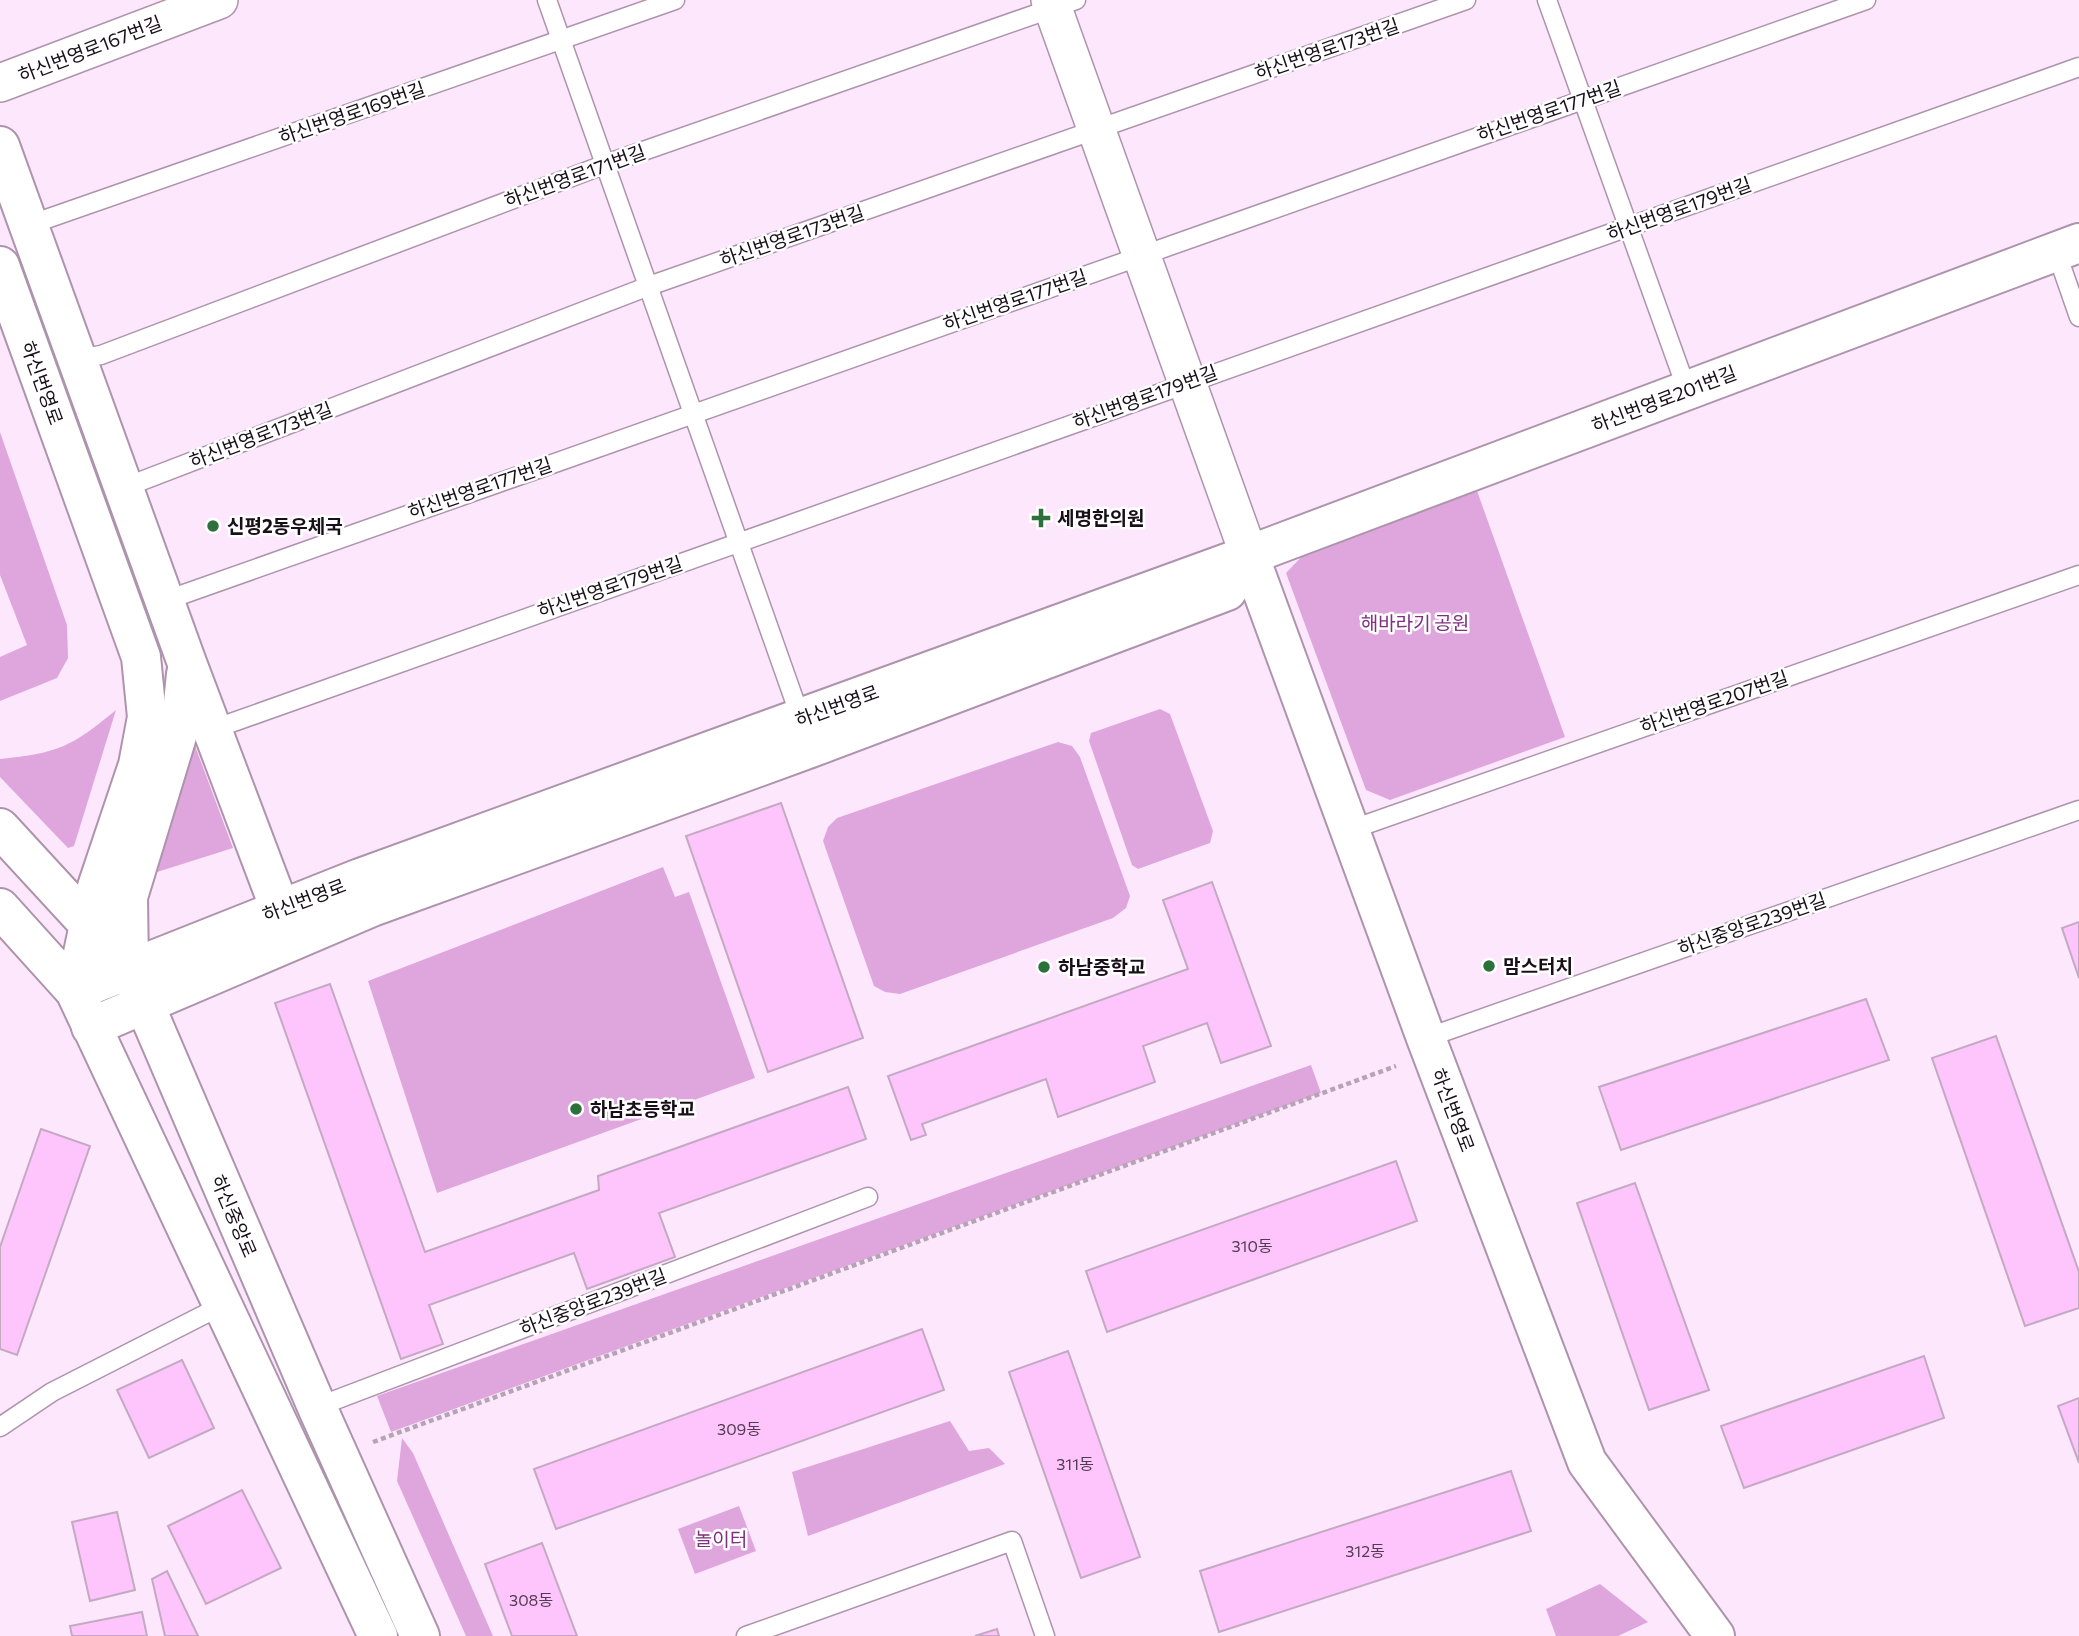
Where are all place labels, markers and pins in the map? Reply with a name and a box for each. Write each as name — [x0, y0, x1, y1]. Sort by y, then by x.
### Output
place label: 세명한의원 — [1057, 506, 1144, 529]
marker: 세명한의원 — [1031, 508, 1051, 528]
place label: 신평2동우체국 — [227, 514, 343, 537]
marker: 신평2동우체국 — [205, 518, 221, 534]
place label: 맘스터치 — [1503, 954, 1573, 977]
place label: 하남중학교 — [1058, 955, 1145, 978]
marker: 맘스터치 — [1481, 958, 1497, 974]
marker: 하남중학교 — [1036, 959, 1052, 975]
place label: 하남초등학교 — [590, 1097, 695, 1120]
marker: 하남초등학교 — [568, 1101, 584, 1117]

